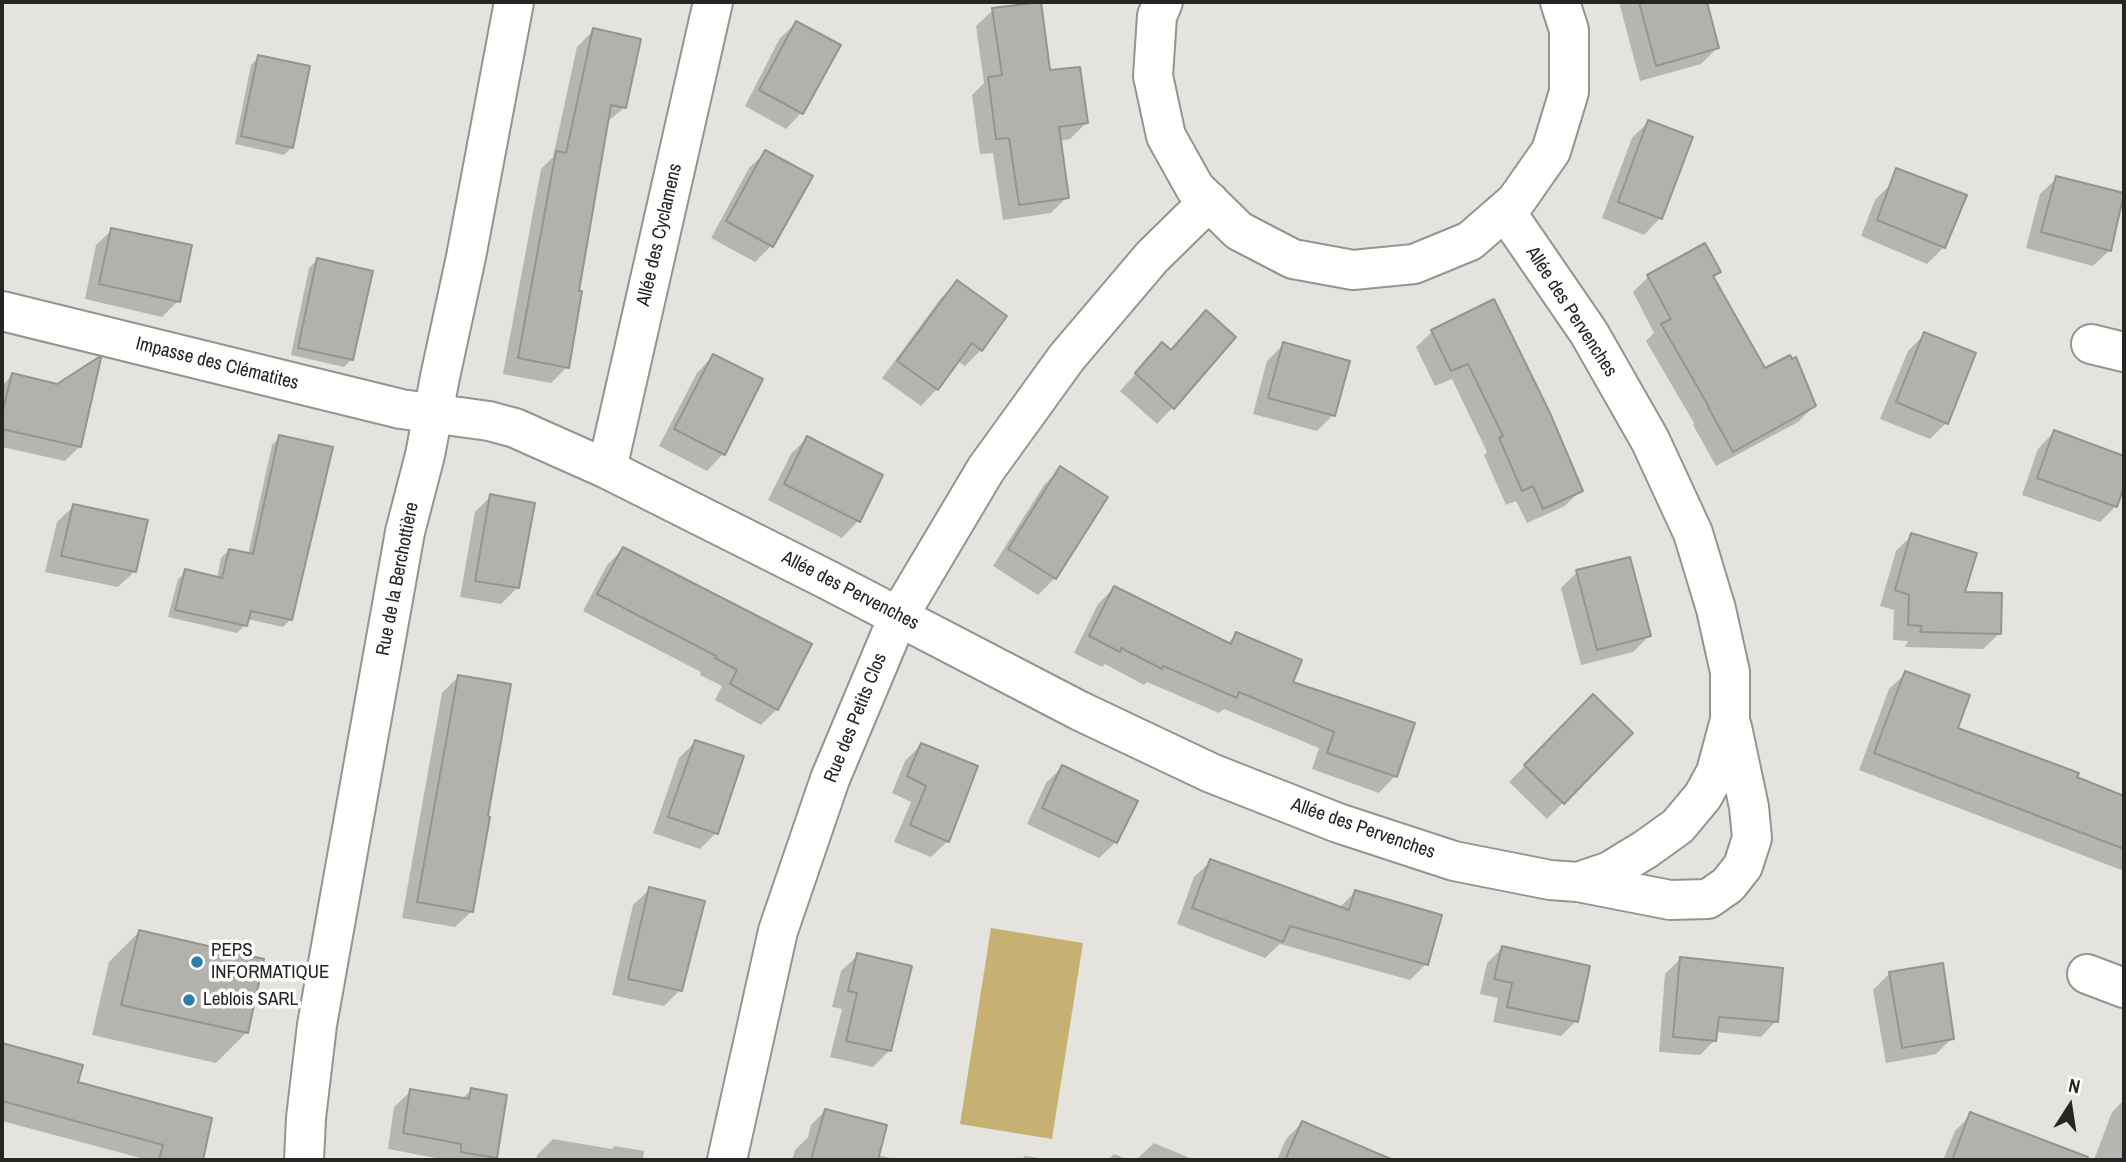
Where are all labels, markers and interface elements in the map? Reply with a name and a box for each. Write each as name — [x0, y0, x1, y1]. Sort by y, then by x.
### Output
street label: Allée des Cyclamens — [633, 162, 687, 308]
street label: Allée des Pervenches — [1520, 243, 1622, 381]
street label: Impasse des Clématites — [133, 333, 301, 395]
street label: Rue de la Berchottière — [372, 500, 424, 658]
street label: Allée des Pervenches — [778, 547, 922, 635]
street label: Rue des Petits Clos — [820, 650, 892, 786]
street label: Allée des Pervenches — [1288, 794, 1438, 864]
place label: PEPS INFORMATIQUE — [211, 940, 329, 984]
marker: PEPS INFORMATIQUE — [189, 954, 205, 970]
place label: Leblois SARL — [203, 989, 298, 1011]
marker: Leblois SARL — [181, 992, 197, 1008]
north arrow — [2035, 1071, 2105, 1141]
text: N — [2066, 1072, 2083, 1099]

